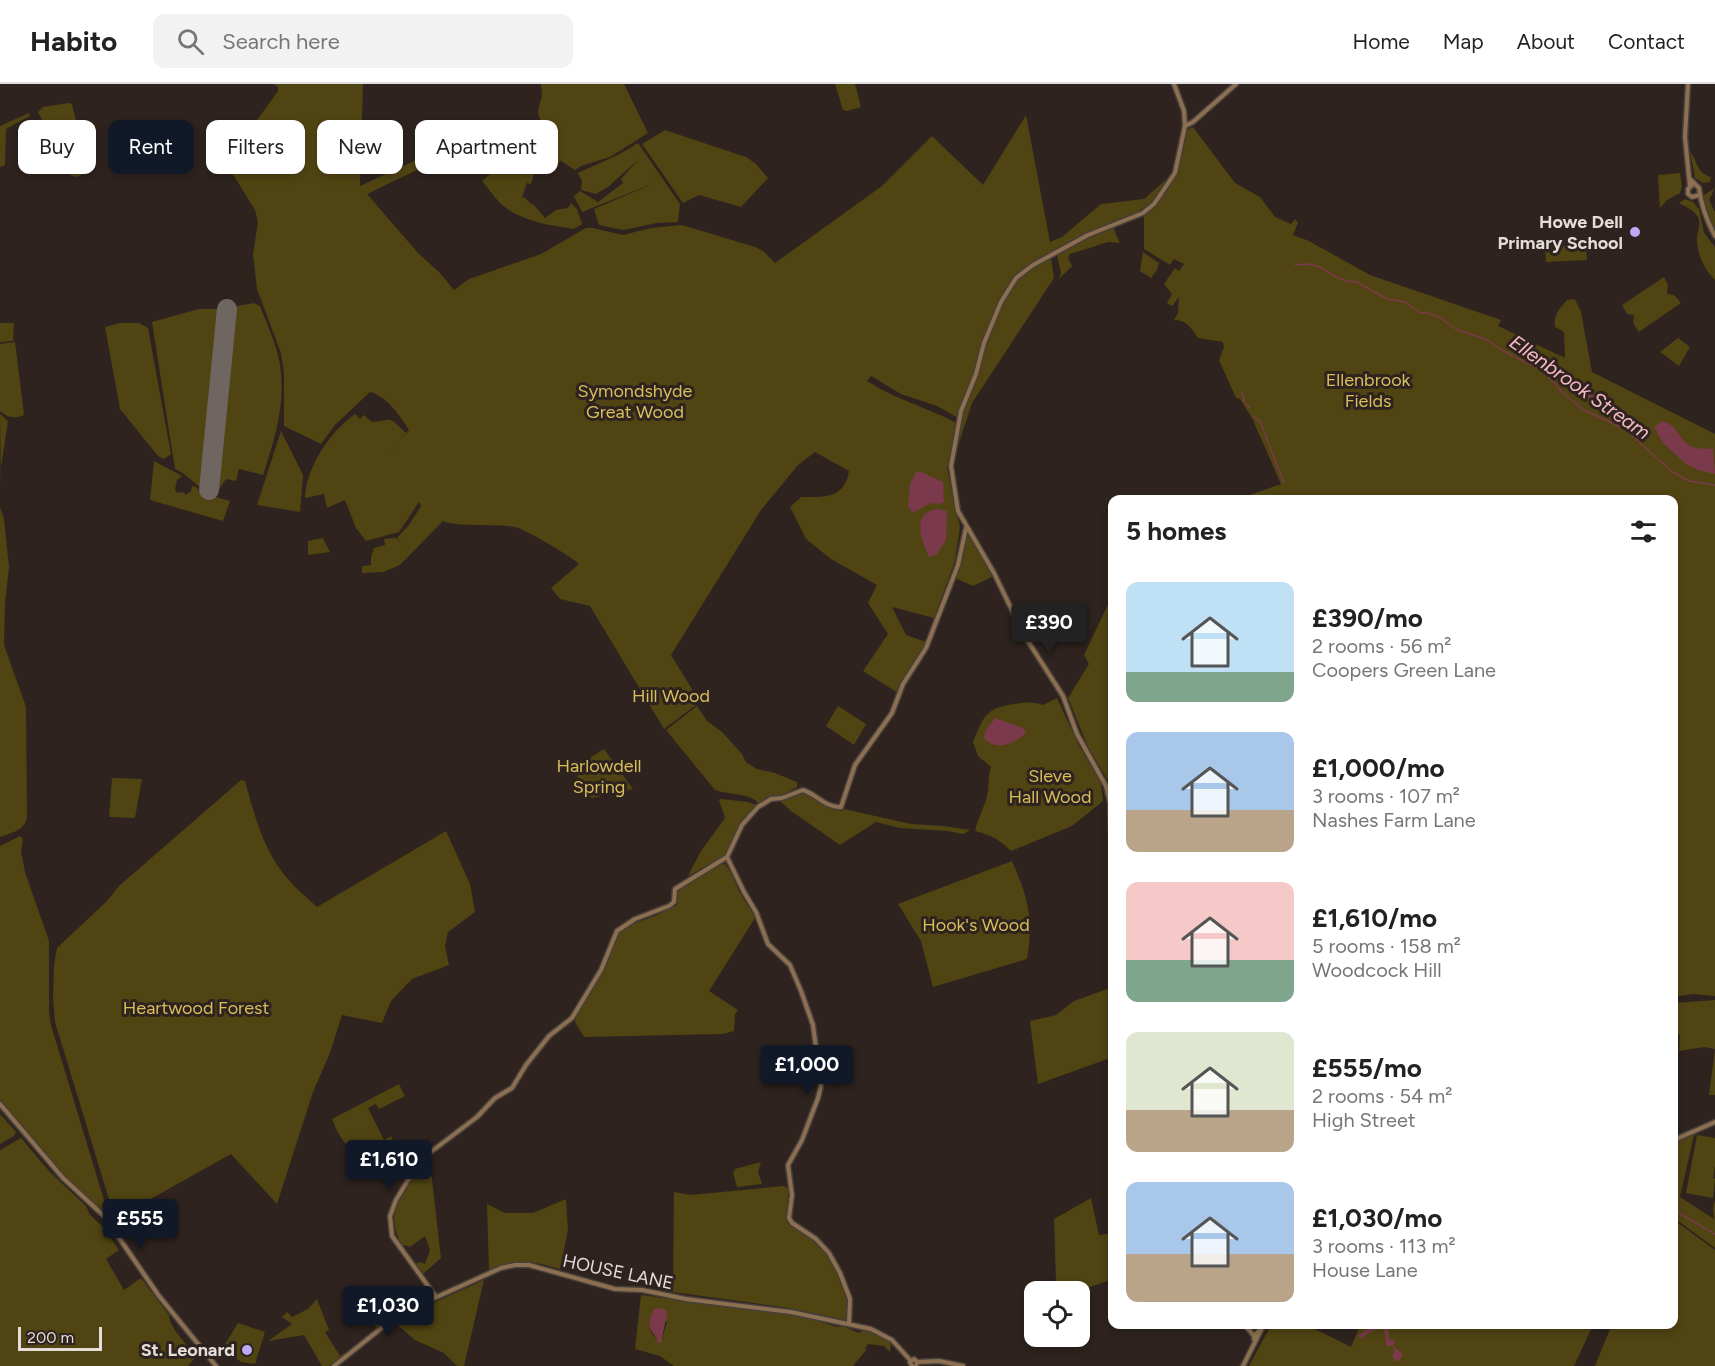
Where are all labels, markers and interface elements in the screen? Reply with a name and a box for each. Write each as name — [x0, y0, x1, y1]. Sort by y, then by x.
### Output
search box — [153, 14, 573, 68]
text: Habito — [30, 24, 117, 58]
icon: search — [174, 25, 207, 58]
text: Search here — [222, 28, 340, 55]
text: Home — [1353, 29, 1410, 54]
text: Map — [1443, 29, 1484, 54]
text: About — [1517, 29, 1575, 54]
text: Contact — [1608, 29, 1685, 54]
chip: Buy — [18, 120, 96, 174]
chip: Rent — [108, 120, 194, 174]
chip: Filters — [206, 120, 305, 174]
chip: New — [317, 120, 403, 174]
chip: Apartment — [415, 120, 558, 174]
place label: Howe Dell Primary School — [1498, 211, 1623, 254]
marker: Howe Dell Primary School — [1628, 225, 1642, 239]
water label: Ellenbrook Stream — [1505, 330, 1655, 444]
park label: Ellenbrook Fields — [1326, 369, 1411, 412]
park label: Symondshyde Great Wood — [578, 380, 693, 423]
text: 5 homes — [1126, 515, 1226, 547]
icon: filters — [1627, 515, 1660, 548]
text: £390/mo — [1312, 602, 1423, 634]
pin: £390 — [1013, 603, 1085, 654]
icon: home — [1174, 606, 1246, 678]
text: £390 — [1025, 610, 1073, 634]
text: 2 rooms · 56 m² — [1312, 634, 1451, 658]
text: Coopers Green Lane — [1312, 658, 1496, 682]
park label: Hill Wood — [632, 685, 710, 707]
text: £1,000/mo — [1312, 752, 1445, 784]
park label: Harlowdell Spring — [556, 755, 642, 798]
icon: home — [1174, 756, 1246, 828]
park label: Sleve Hall Wood — [1008, 765, 1092, 808]
text: 3 rooms · 107 m² — [1312, 784, 1460, 808]
text: Nashes Farm Lane — [1312, 808, 1476, 832]
text: £1,610/mo — [1312, 902, 1437, 934]
icon: home — [1174, 906, 1246, 978]
park label: Hook's Wood — [922, 914, 1030, 936]
text: 5 rooms · 158 m² — [1312, 934, 1461, 958]
text: Woodcock Hill — [1312, 958, 1442, 982]
park label: Heartwood Forest — [123, 997, 269, 1019]
pin: £1,000 — [758, 1045, 856, 1096]
text: £1,000 — [775, 1052, 839, 1076]
text: £555/mo — [1312, 1052, 1422, 1084]
icon: home — [1174, 1056, 1246, 1128]
text: 2 rooms · 54 m² — [1312, 1084, 1452, 1108]
text: High Street — [1312, 1108, 1416, 1132]
pin: £1,610 — [340, 1140, 438, 1191]
text: £1,610 — [360, 1147, 418, 1171]
pin: £555 — [104, 1199, 176, 1250]
text: £1,030/mo — [1312, 1202, 1442, 1234]
text: £555 — [117, 1206, 163, 1230]
icon: home — [1174, 1206, 1246, 1278]
text: 3 rooms · 113 m² — [1312, 1234, 1456, 1258]
street label: HOUSE LANE — [561, 1250, 675, 1294]
text: House Lane — [1312, 1258, 1418, 1282]
map controls — [1024, 1281, 1090, 1347]
button: locate — [1024, 1281, 1090, 1347]
pin: £1,030 — [339, 1286, 437, 1337]
text: £1,030 — [357, 1293, 419, 1317]
scale bar — [18, 1324, 102, 1352]
text: 200 m — [27, 1328, 74, 1347]
place label: St. Leonard — [141, 1339, 235, 1361]
marker: St. Leonard — [240, 1343, 254, 1357]

